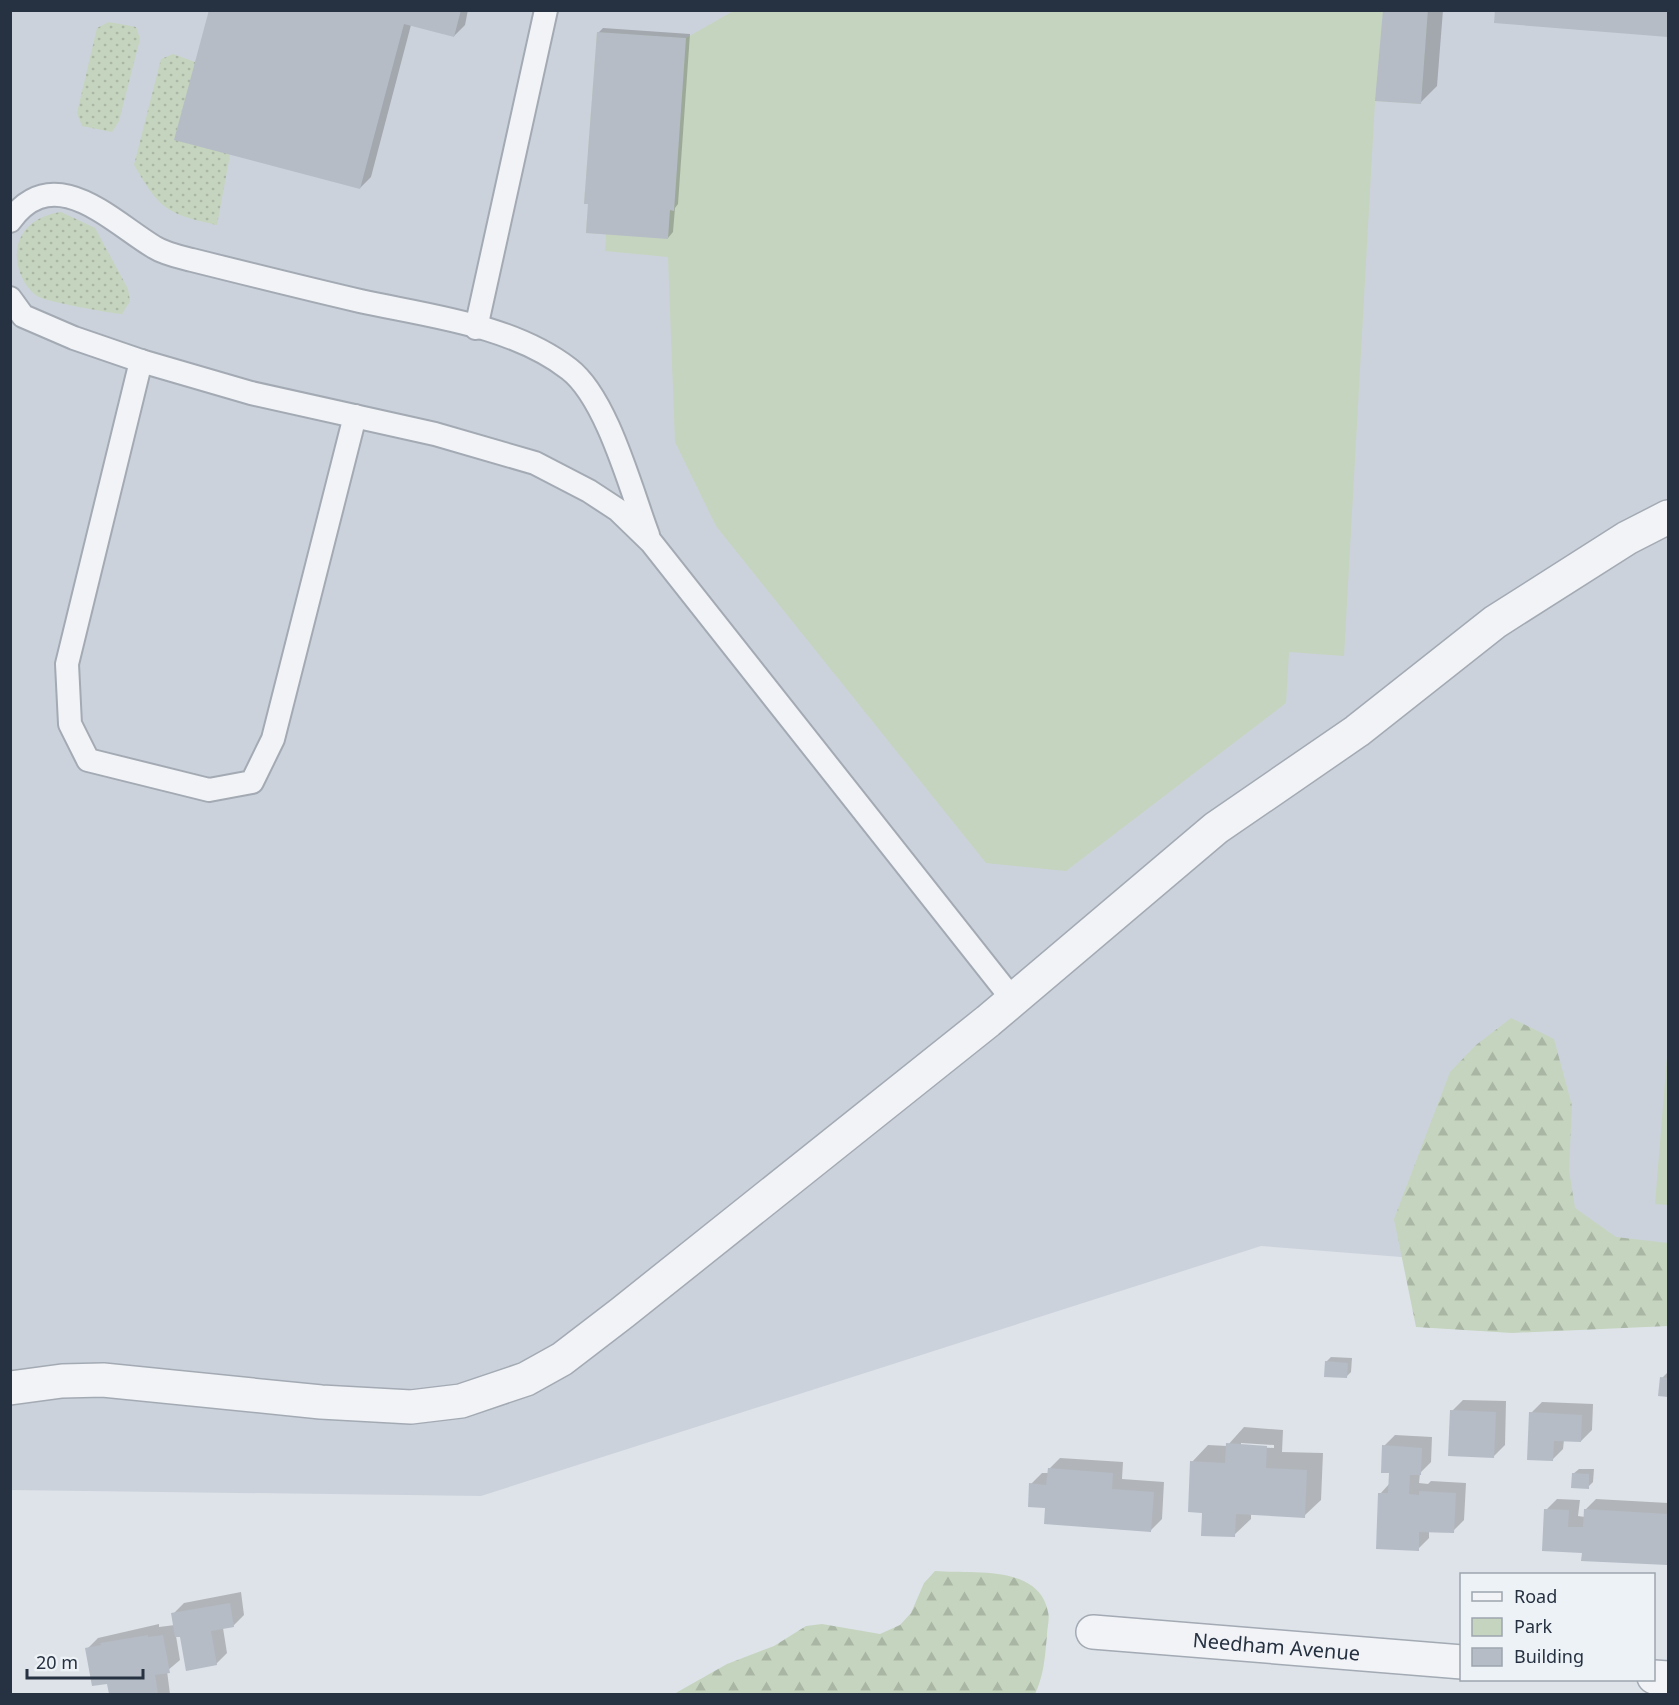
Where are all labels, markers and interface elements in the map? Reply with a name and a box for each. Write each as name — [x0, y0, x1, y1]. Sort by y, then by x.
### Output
legend — [1460, 1573, 1655, 1681]
text: Road — [1514, 1584, 1557, 1608]
text: Park — [1514, 1614, 1552, 1638]
street label: Needham Avenue — [1192, 1626, 1361, 1667]
scale bar — [27, 1642, 142, 1680]
text: Building — [1514, 1644, 1584, 1668]
text: 20 m — [36, 1650, 78, 1674]

